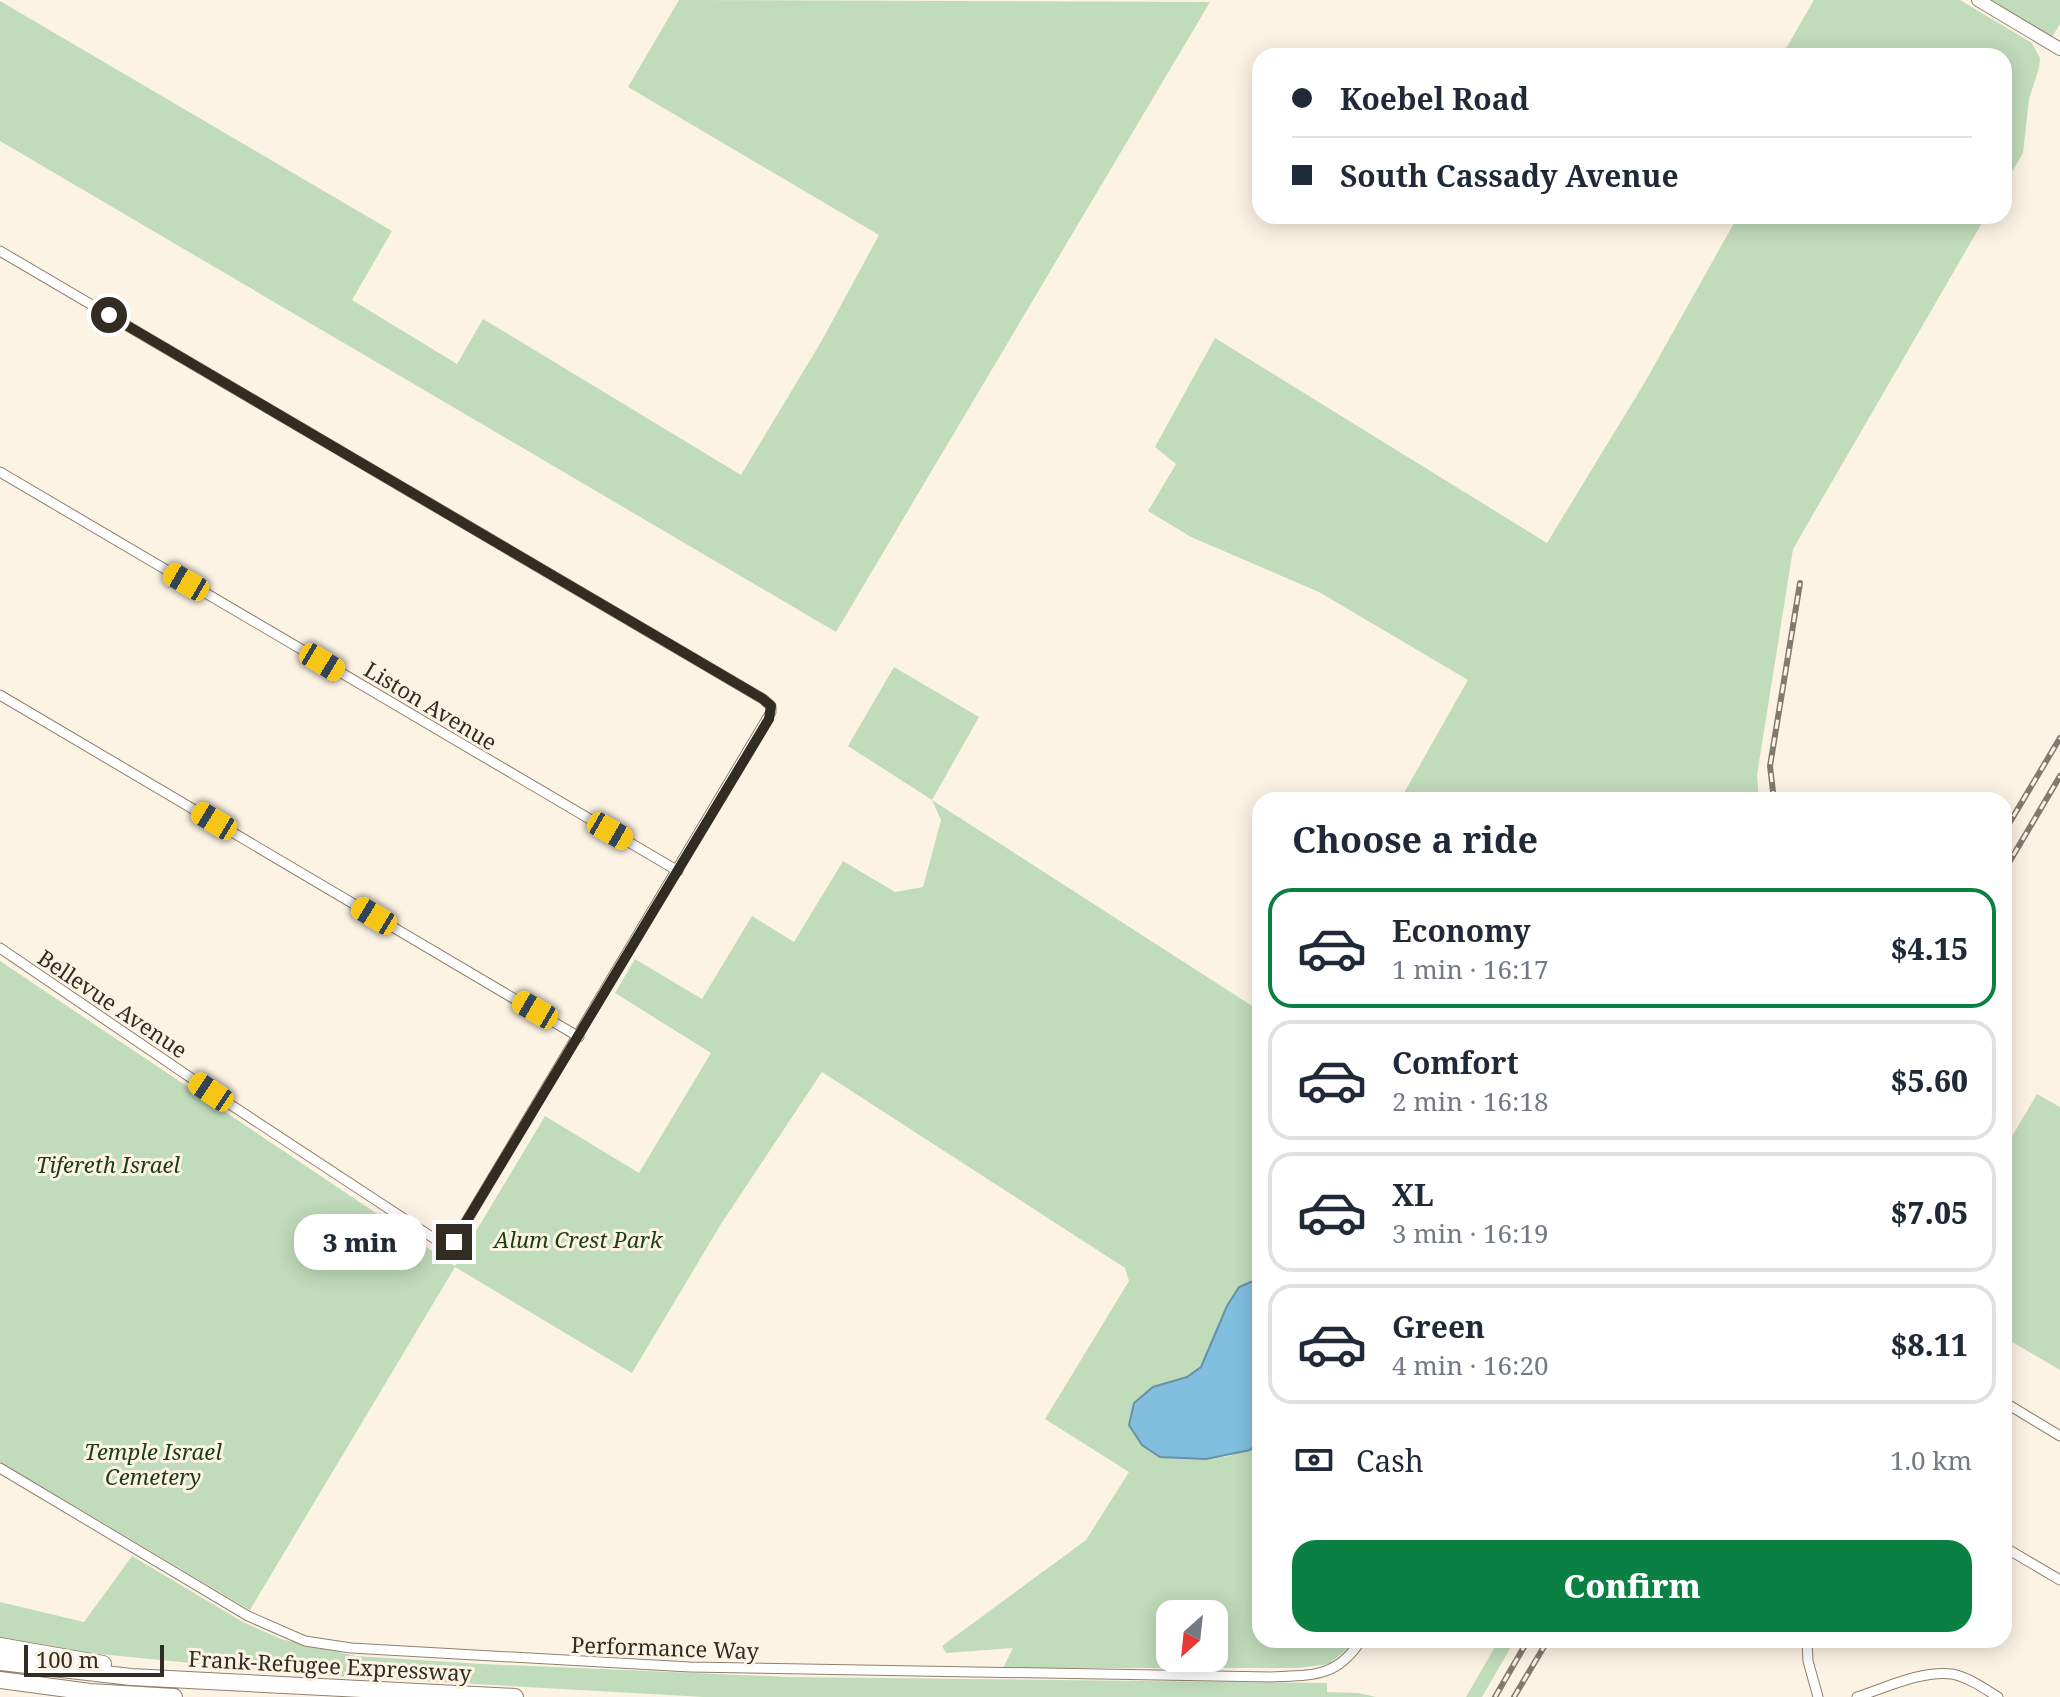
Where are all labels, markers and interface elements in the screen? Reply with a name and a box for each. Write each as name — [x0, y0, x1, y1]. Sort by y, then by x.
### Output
text: Koebel Road — [1340, 78, 1529, 119]
text: South Cassady Avenue — [1340, 155, 1679, 196]
route start — [91, 297, 127, 333]
car — [159, 560, 213, 604]
car — [295, 639, 349, 685]
street label: Liston Avenue — [359, 654, 503, 756]
car — [187, 798, 241, 844]
car — [583, 809, 637, 853]
text: Choose a ride — [1292, 815, 1538, 864]
car — [347, 893, 401, 939]
text: Economy — [1392, 910, 1531, 951]
icon: car — [1296, 912, 1368, 984]
text: $4.15 — [1891, 928, 1968, 969]
street label: Bellevue Avenue — [32, 942, 194, 1064]
text: 1 min · 16:17 — [1392, 951, 1549, 987]
car — [508, 988, 562, 1032]
text: Comfort — [1392, 1042, 1519, 1083]
icon: car — [1296, 1044, 1368, 1116]
text: $5.60 — [1891, 1060, 1968, 1101]
car — [184, 1069, 238, 1115]
text: 2 min · 16:18 — [1392, 1083, 1549, 1119]
park label: Tifereth Israel — [36, 1149, 180, 1179]
text: XL — [1392, 1174, 1434, 1215]
icon: car — [1296, 1176, 1368, 1248]
text: $7.05 — [1891, 1192, 1968, 1233]
callout: 3 min — [294, 1214, 426, 1270]
text: 3 min · 16:19 — [1392, 1215, 1549, 1251]
text: 3 min — [323, 1224, 397, 1260]
route end — [436, 1224, 472, 1260]
park label: Alum Crest Park — [492, 1224, 664, 1254]
text: Green — [1392, 1306, 1485, 1347]
icon: car — [1296, 1308, 1368, 1380]
text: $8.11 — [1891, 1324, 1968, 1365]
text: 4 min · 16:20 — [1392, 1347, 1549, 1383]
park label: Temple Israel Cemetery — [84, 1436, 222, 1491]
icon: cash — [1292, 1438, 1336, 1482]
text: Cash — [1356, 1440, 1424, 1481]
text: 1.0 km — [1890, 1442, 1972, 1478]
button: Confirm — [1292, 1540, 1972, 1632]
north arrow — [1156, 1600, 1228, 1672]
map controls — [1156, 1600, 1228, 1672]
street label: Performance Way — [570, 1629, 760, 1665]
scale bar — [24, 1641, 164, 1677]
street label: Frank-Refugee Expressway — [188, 1643, 473, 1687]
text: 100 m — [36, 1644, 99, 1674]

